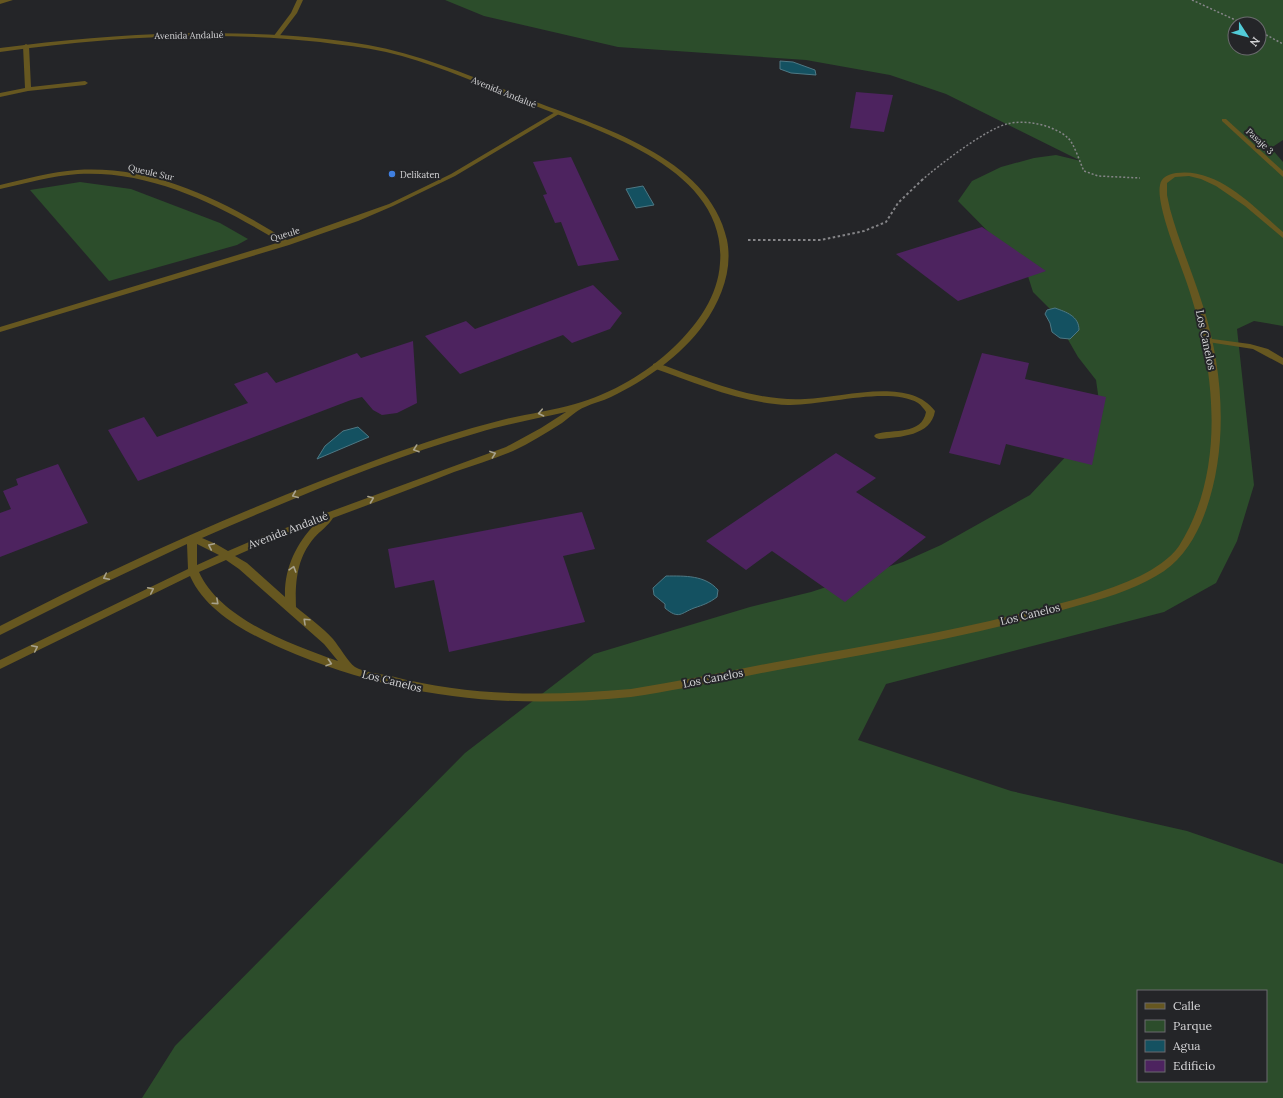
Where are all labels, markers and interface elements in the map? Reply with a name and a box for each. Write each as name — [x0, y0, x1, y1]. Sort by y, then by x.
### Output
north arrow — [1227, 16, 1267, 56]
street label: Avenida Andalué — [153, 29, 224, 41]
text: N — [1247, 34, 1263, 50]
street label: Avenida Andalué — [469, 74, 538, 110]
street label: Pasaje 3 — [1244, 126, 1276, 156]
street label: Queule Sur — [127, 161, 175, 183]
marker: Delikaten — [387, 169, 397, 179]
place label: Delikaten — [400, 169, 440, 180]
street label: Queule — [269, 224, 301, 244]
street label: Los Canelos — [1193, 309, 1219, 371]
one-way arrow — [538, 409, 545, 417]
one-way arrow — [413, 444, 420, 453]
one-way arrow — [489, 451, 496, 459]
one-way arrow — [292, 490, 299, 498]
one-way arrow — [367, 495, 374, 503]
street label: Avenida Andalué — [245, 508, 330, 552]
one-way arrow — [207, 543, 215, 551]
one-way arrow — [288, 565, 297, 572]
one-way arrow — [103, 572, 110, 580]
one-way arrow — [147, 587, 155, 595]
one-way arrow — [211, 597, 218, 604]
street label: Los Canelos — [999, 600, 1061, 628]
one-way arrow — [303, 618, 311, 626]
one-way arrow — [31, 645, 38, 653]
one-way arrow — [325, 658, 332, 667]
street label: Los Canelos — [682, 665, 744, 691]
street label: Los Canelos — [361, 667, 423, 695]
legend — [1137, 990, 1267, 1082]
text: Calle — [1173, 998, 1201, 1013]
text: Parque — [1173, 1018, 1213, 1033]
text: Agua — [1172, 1038, 1201, 1053]
text: Edificio — [1173, 1058, 1215, 1073]

